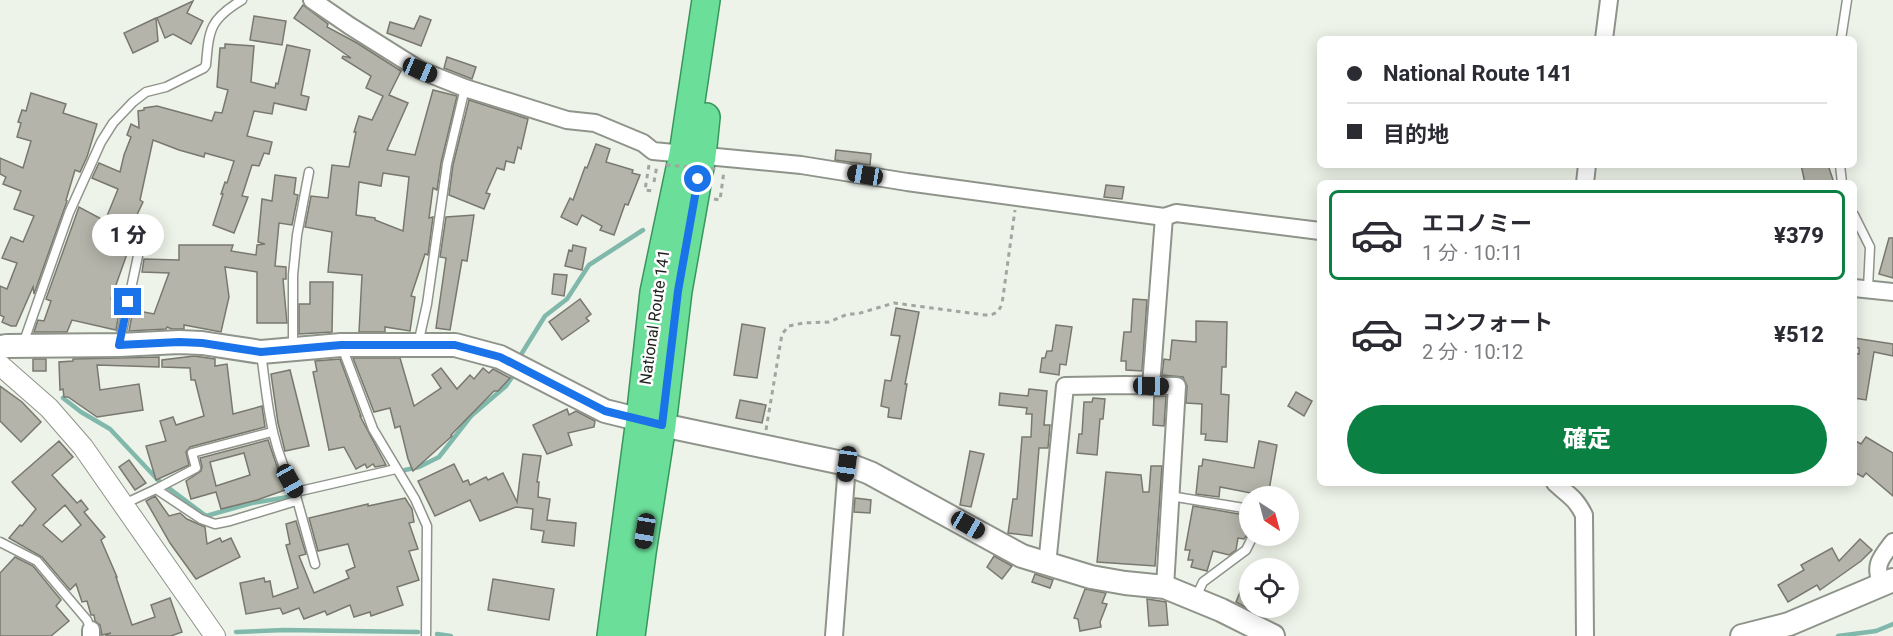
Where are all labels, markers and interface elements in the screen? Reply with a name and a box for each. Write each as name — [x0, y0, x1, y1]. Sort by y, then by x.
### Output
car — [400, 55, 440, 85]
text: National Route 141 — [1383, 61, 1573, 86]
text: 目的地 — [1383, 122, 1449, 147]
car — [846, 163, 884, 187]
route start — [684, 165, 711, 192]
icon: car — [1350, 208, 1404, 262]
text: エコノミー — [1422, 211, 1532, 236]
callout: 1 分 — [92, 215, 164, 257]
text: 1 分 — [110, 223, 146, 247]
text: ¥379 — [1774, 223, 1824, 248]
text: 1 分 · 10:11 — [1422, 241, 1523, 265]
street label: National Route 141 — [636, 248, 673, 386]
route end — [114, 288, 141, 315]
icon: car — [1350, 307, 1404, 361]
text: コンフォート — [1422, 310, 1553, 335]
text: ¥512 — [1774, 322, 1824, 347]
text: 2 分 · 10:12 — [1422, 340, 1523, 364]
car — [1133, 377, 1169, 395]
button: 確定 — [1347, 405, 1827, 474]
car — [836, 445, 858, 483]
car — [273, 461, 307, 501]
north arrow — [1239, 486, 1299, 546]
map controls — [1239, 486, 1299, 618]
car — [948, 508, 988, 542]
car — [633, 512, 657, 550]
button: locate — [1239, 558, 1299, 618]

